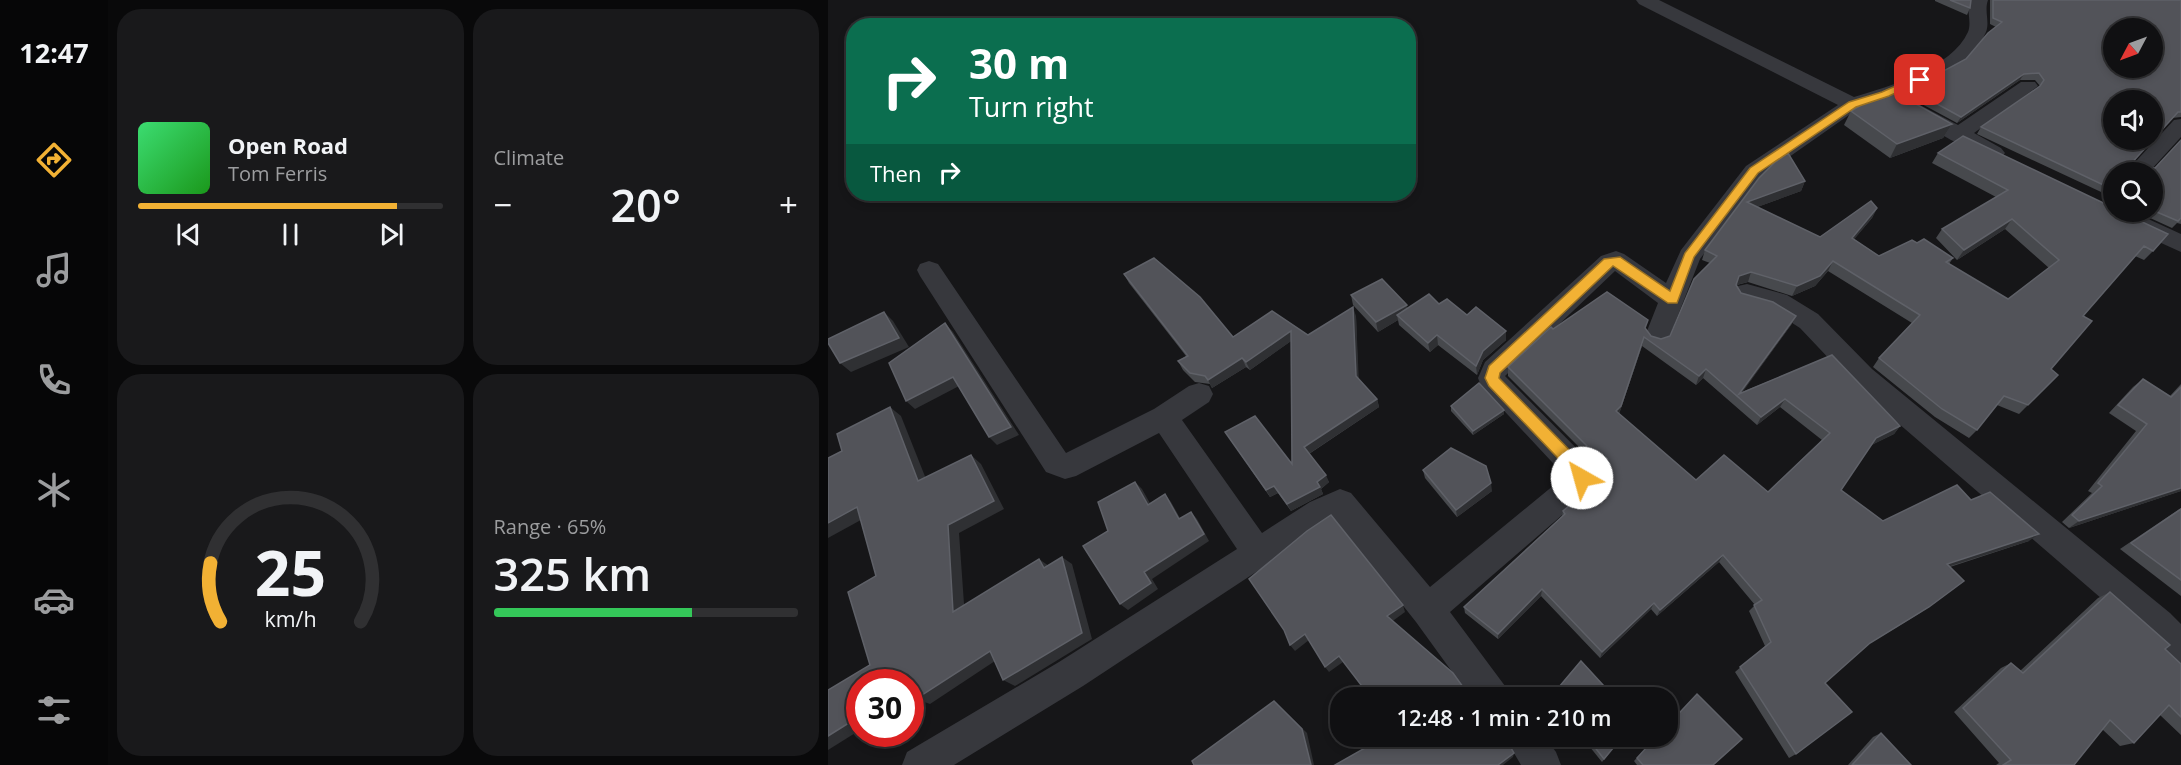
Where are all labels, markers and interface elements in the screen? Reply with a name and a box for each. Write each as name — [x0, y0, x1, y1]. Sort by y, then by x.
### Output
north arrow — [2103, 18, 2163, 78]
map controls — [2103, 18, 2163, 222]
text: 12:47 — [19, 34, 89, 71]
text: 30 m — [969, 34, 1069, 91]
icon: right — [870, 42, 948, 120]
pin — [1894, 54, 1945, 105]
icon: arrive — [1903, 63, 1936, 96]
text: Turn right — [969, 88, 1094, 125]
button: sound — [2103, 90, 2163, 150]
text: Open Road — [228, 130, 348, 160]
icon: directions — [33, 139, 75, 181]
text: Climate — [494, 144, 564, 171]
icon: right — [933, 156, 966, 189]
text: Then — [870, 158, 921, 188]
text: Tom Ferris — [228, 160, 327, 187]
button: search — [2103, 162, 2163, 222]
text: 20° — [610, 174, 681, 235]
text: − — [494, 182, 512, 227]
text: + — [779, 182, 798, 227]
icon: previous — [172, 218, 205, 251]
icon: pause — [274, 218, 307, 251]
icon: next — [375, 218, 408, 251]
icon: music — [33, 249, 75, 291]
icon: phone — [33, 359, 75, 401]
position arrow — [1550, 446, 1614, 510]
icon: climate — [33, 469, 75, 511]
text: Range · 65% — [494, 513, 606, 540]
text: 25 — [255, 529, 326, 614]
text: 325 km — [494, 543, 651, 604]
icon: car — [33, 579, 75, 621]
text: km/h — [264, 604, 316, 633]
speed limit sign: 30 — [846, 669, 924, 747]
icon: filters — [33, 689, 75, 731]
text: 12:48 · 1 min · 210 m — [1396, 702, 1612, 732]

